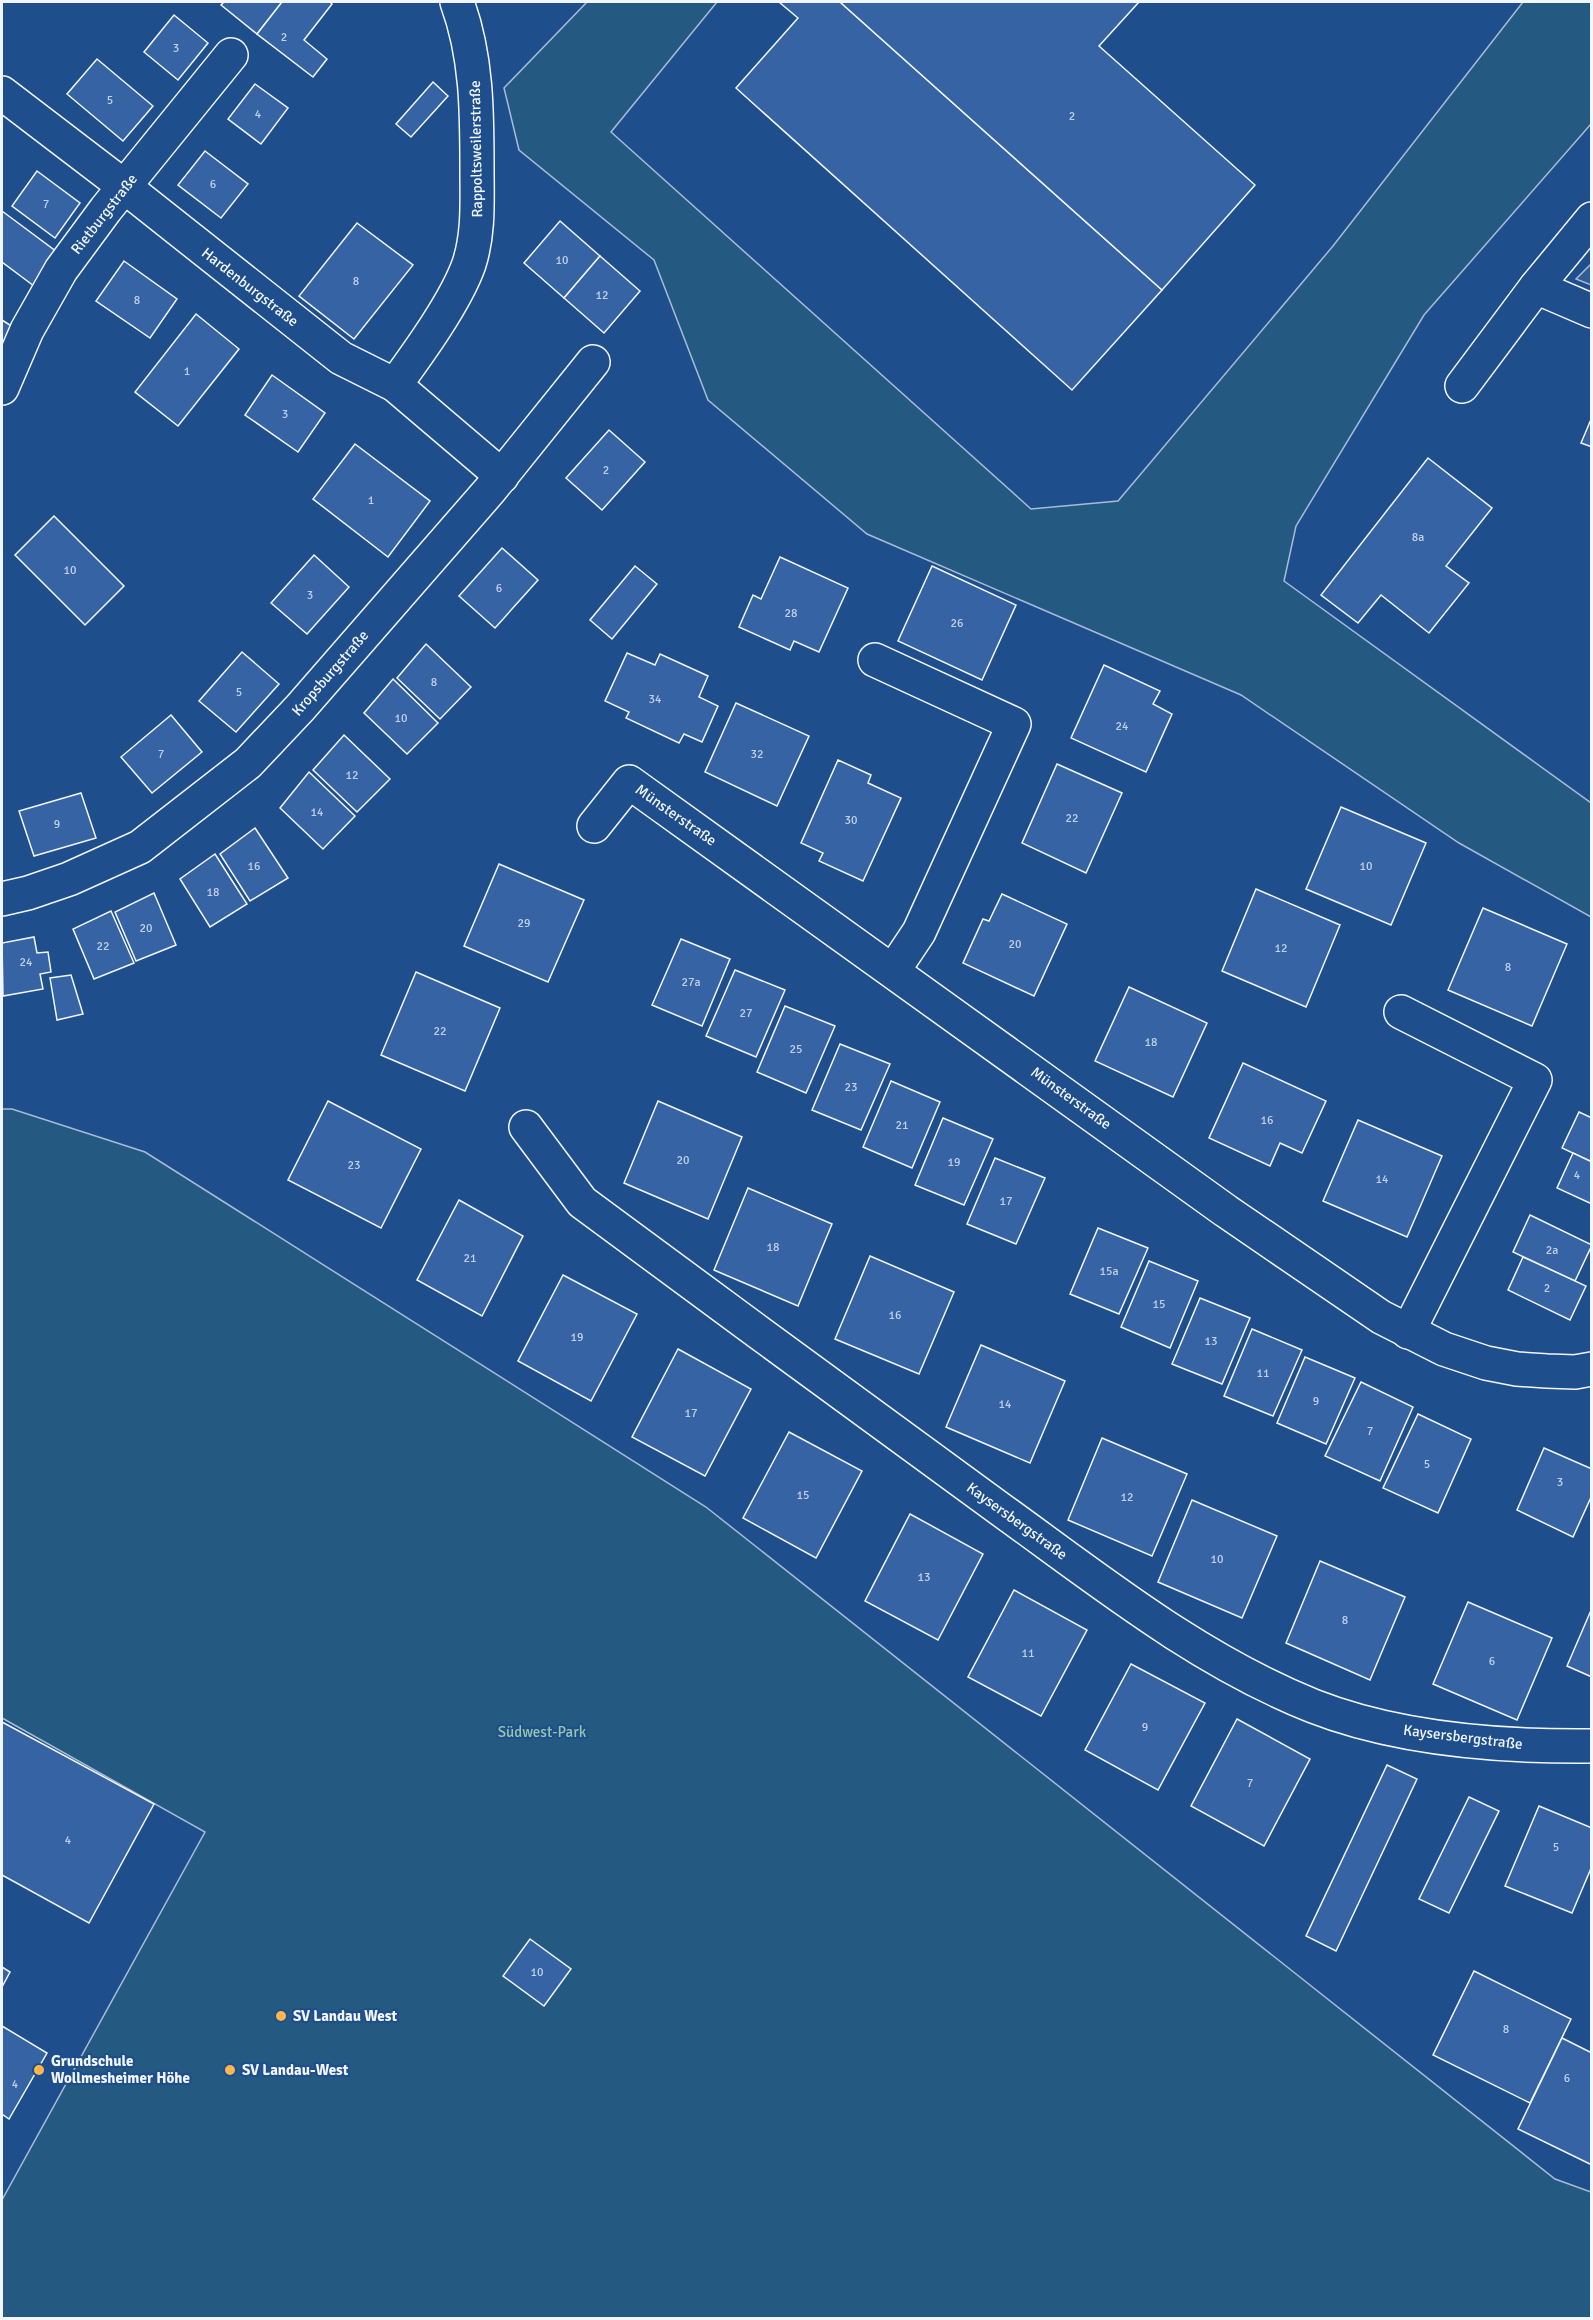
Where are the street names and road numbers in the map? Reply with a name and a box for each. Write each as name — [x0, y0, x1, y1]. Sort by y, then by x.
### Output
street label: Rappoltsweilerstraße — [466, 80, 486, 218]
street label: Rietburgstraße — [67, 170, 141, 258]
street label: Hardenburgstraße — [198, 244, 302, 330]
street label: Kropsburgstraße — [288, 626, 372, 720]
street label: Münsterstraße — [632, 780, 720, 850]
street label: Münsterstraße — [1027, 1063, 1115, 1133]
street label: Kaysersbergstraße — [963, 1478, 1071, 1564]
street label: Kaysersbergstraße — [1402, 1721, 1524, 1753]

